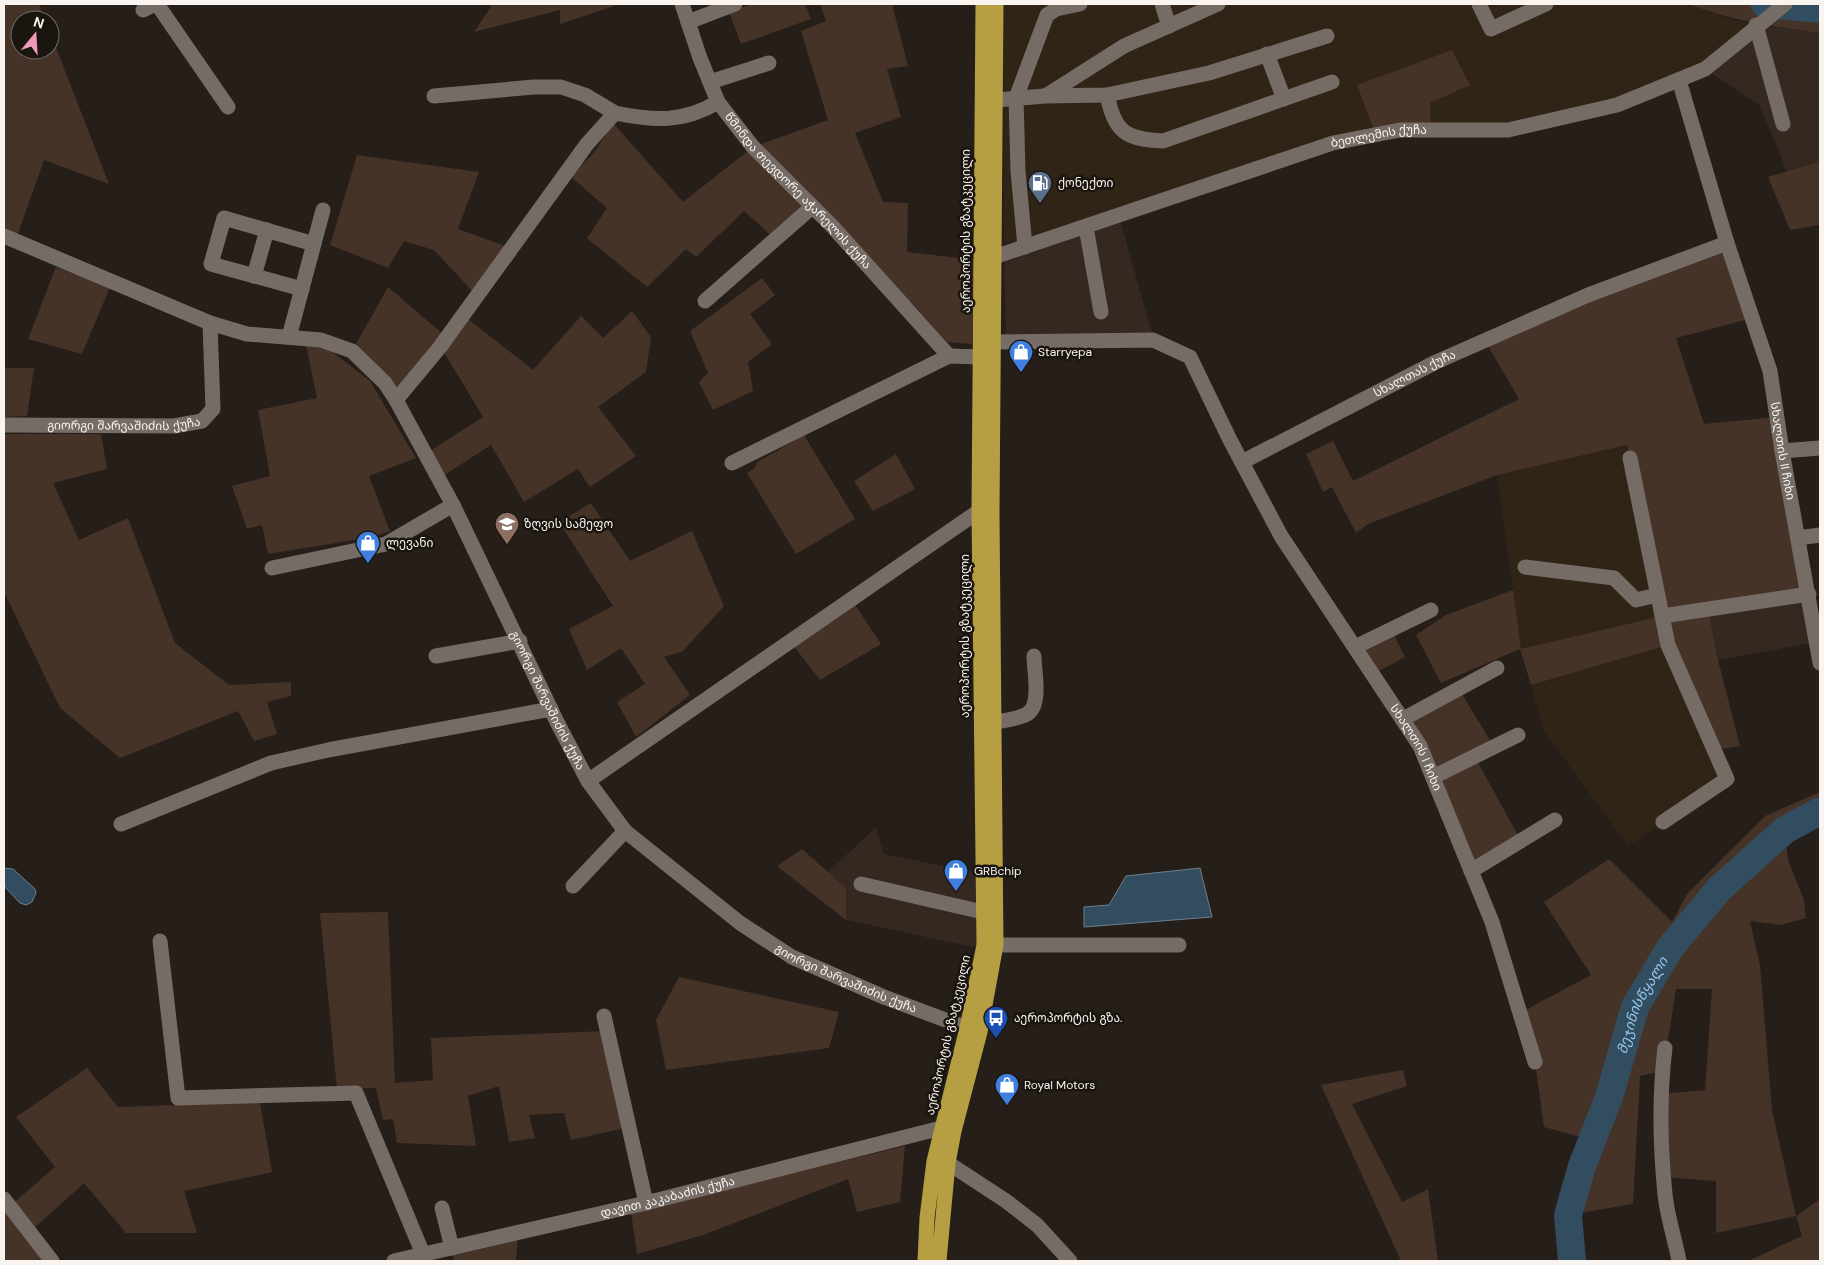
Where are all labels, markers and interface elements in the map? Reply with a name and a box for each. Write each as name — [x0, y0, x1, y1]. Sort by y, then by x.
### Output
north arrow — [10, 10, 60, 60]
text: N — [31, 12, 47, 33]
street label: წმინდა თევდორე აჭარელის ქუჩა — [721, 109, 875, 272]
street label: ბეთლემის ქუჩა — [1329, 122, 1427, 151]
street label: აეროპორტის გზატკეცილი — [958, 149, 974, 313]
fuel station icon: ქონექთი — [1027, 170, 1053, 204]
place label: ქონექთი — [1058, 175, 1114, 191]
shop icon: Starryepa — [1008, 339, 1034, 373]
place label: Starryepa — [1038, 344, 1092, 360]
street label: სხალთას ქუჩა — [1371, 346, 1458, 401]
street label: სხალთის II ჩიხი — [1767, 401, 1799, 501]
street label: გიორგი შარვაშიძის ქუჩა — [47, 413, 202, 434]
school or university icon: ზღვის სამეფო — [494, 511, 520, 545]
place label: ზღვის სამეფო — [524, 516, 613, 532]
shop icon: ლევანი — [355, 530, 381, 564]
place label: ლევანი — [386, 535, 434, 551]
street label: აეროპორტის გზატკეცილი — [957, 554, 973, 718]
street label: გიორგი შარვაშიძის ქუჩა — [506, 628, 589, 773]
street label: სხალთის I ჩიხი — [1387, 701, 1446, 793]
shop icon: GRBchip — [943, 858, 969, 892]
place label: GRBchip — [974, 863, 1022, 879]
street label: გიორგი შარვაშიძის ქუჩა — [772, 940, 919, 1017]
street label: აეროპორტის გზატკეცილი — [922, 953, 974, 1117]
water label: მეჯინისწყალი — [1613, 953, 1672, 1056]
bus stop icon: აეროპორტის გზა. — [983, 1005, 1009, 1039]
place label: აეროპორტის გზა. — [1014, 1010, 1122, 1026]
shop icon: Royal Motors — [994, 1072, 1020, 1106]
place label: Royal Motors — [1024, 1077, 1095, 1093]
street label: დავით კაკაბაძის ქუჩა — [599, 1173, 736, 1221]

